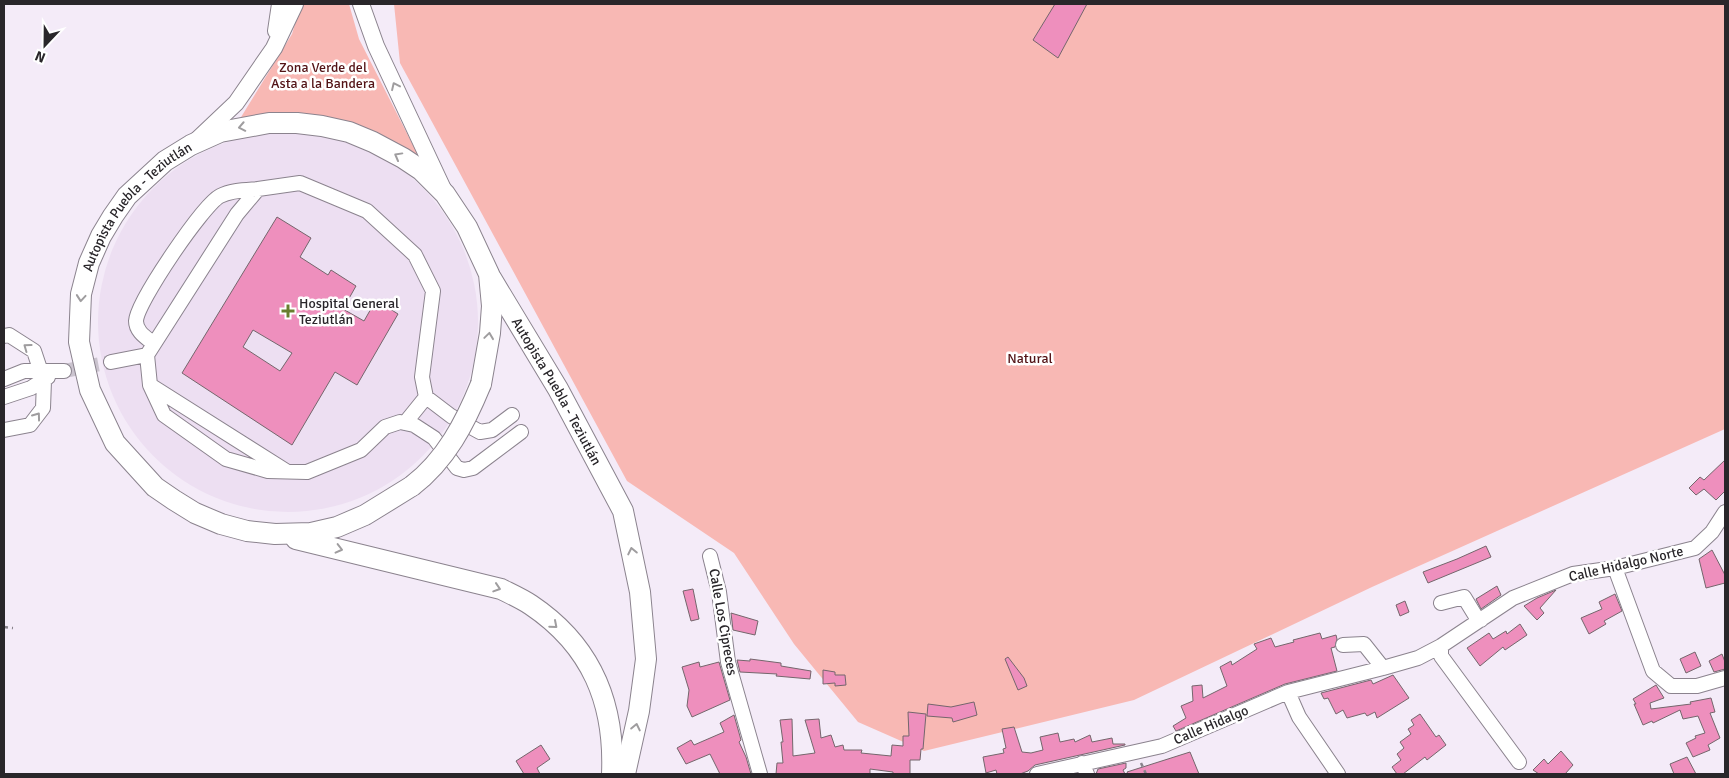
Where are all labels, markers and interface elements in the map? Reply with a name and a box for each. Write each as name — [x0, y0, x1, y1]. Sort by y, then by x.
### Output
north arrow — [20, 20, 70, 70]
text: N — [33, 47, 48, 66]
park label: Zona Verde del Asta a la Bandera — [271, 59, 375, 92]
one-way arrow — [391, 82, 401, 91]
one-way arrow — [238, 121, 247, 132]
street label: Autopista Puebla - Teziutlán — [79, 138, 195, 273]
one-way arrow — [395, 152, 404, 162]
one-way arrow — [76, 294, 87, 302]
place label: Hospital General Teziutlán — [299, 295, 399, 328]
marker: Hospital General Teziutlán — [281, 304, 295, 318]
street label: Autopista Puebla - Teziutlán — [508, 314, 605, 468]
one-way arrow — [483, 332, 494, 340]
one-way arrow — [23, 344, 33, 353]
park label: Natural — [1007, 350, 1053, 367]
one-way arrow — [31, 413, 40, 422]
one-way arrow — [335, 543, 343, 554]
street label: Calle Hidalgo Norte — [1567, 543, 1685, 585]
one-way arrow — [627, 547, 637, 556]
street label: Calle Los Cipreces — [705, 567, 741, 677]
one-way arrow — [492, 583, 500, 593]
one-way arrow — [549, 619, 558, 628]
street label: Calle Hidalgo — [1171, 702, 1251, 748]
one-way arrow — [630, 722, 640, 731]

